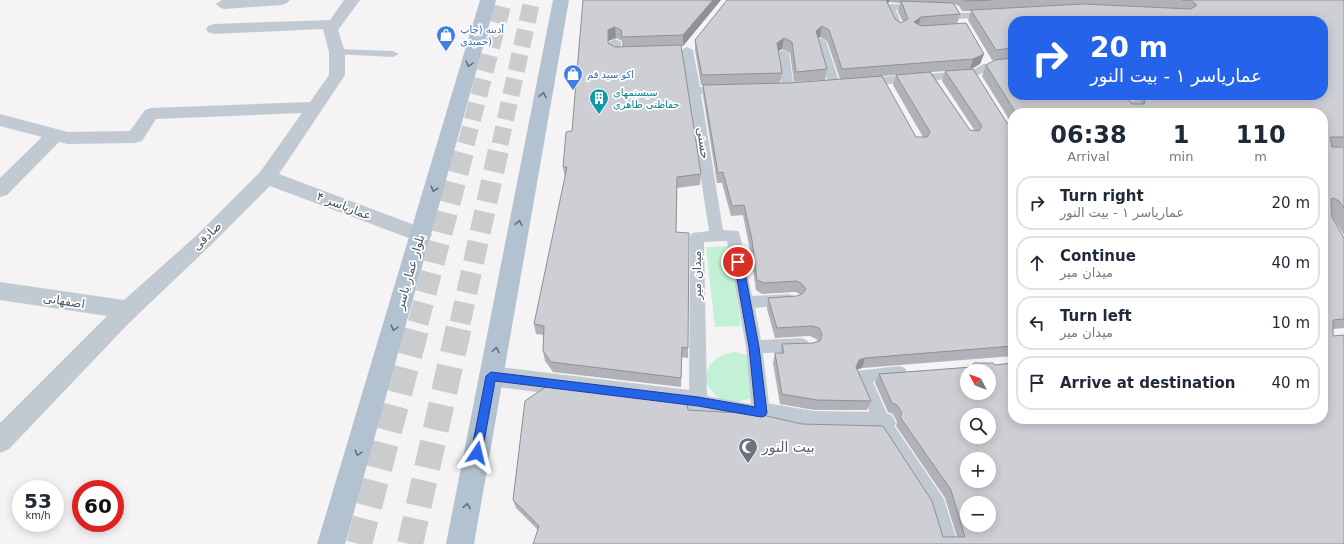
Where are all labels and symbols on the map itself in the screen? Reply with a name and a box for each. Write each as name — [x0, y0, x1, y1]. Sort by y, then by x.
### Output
place label: آدینه (چاپ حمیدی) — [460, 23, 505, 47]
shop icon: آدینه (چاپ حمیدی) — [435, 24, 457, 52]
one-way arrow — [466, 61, 474, 68]
shop icon: اکو سید قم — [562, 63, 584, 91]
place label: اکو سید قم — [587, 69, 634, 81]
building icon: سیستمهای حفاظتی طاهری — [588, 87, 610, 115]
place label: سیستمهای حفاظتی طاهری — [613, 87, 679, 110]
one-way arrow — [539, 92, 547, 98]
street label: حسنی — [694, 126, 712, 160]
one-way arrow — [430, 186, 439, 193]
street label: عماریاسر ۴ — [314, 189, 373, 224]
street label: صادقی — [190, 219, 224, 253]
one-way arrow — [515, 219, 523, 226]
street label: بلوار عمار یاسر — [392, 233, 428, 312]
pin — [721, 245, 755, 279]
street label: میدان میر — [690, 251, 705, 300]
street label: اصفهانی — [42, 291, 86, 311]
one-way arrow — [390, 324, 399, 331]
one-way arrow — [491, 347, 499, 353]
north arrow — [960, 364, 996, 400]
position arrow — [456, 432, 498, 474]
mosque icon: بیت النور — [737, 436, 759, 464]
place label: بیت النور — [761, 439, 815, 456]
one-way arrow — [354, 449, 363, 456]
speed limit sign: 60 — [72, 480, 124, 532]
one-way arrow — [462, 503, 470, 509]

